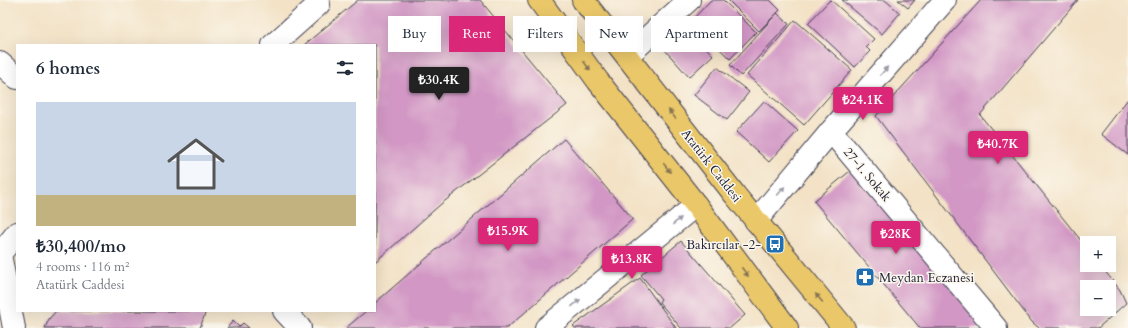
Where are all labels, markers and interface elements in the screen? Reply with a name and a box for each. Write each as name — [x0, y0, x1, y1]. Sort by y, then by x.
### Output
chip: Buy — [388, 16, 441, 52]
chip: Rent — [449, 16, 505, 52]
chip: Filters — [513, 16, 577, 52]
chip: New — [585, 16, 643, 52]
chip: Apartment — [651, 16, 742, 52]
text: 6 homes — [36, 57, 100, 80]
icon: filters — [334, 57, 356, 79]
one-way arrow — [583, 60, 591, 71]
one-way arrow — [879, 66, 888, 76]
pin: ₺30.4K — [406, 67, 472, 101]
text: ₺30.4K — [418, 71, 460, 89]
pin: ₺24.1K — [830, 87, 896, 121]
text: ₺24.1K — [842, 91, 884, 109]
one-way arrow — [667, 108, 676, 119]
street label: Atatürk Caddesi — [677, 125, 746, 206]
icon: home — [160, 128, 232, 200]
pin: ₺40.7K — [965, 131, 1031, 165]
text: ₺40.7K — [977, 135, 1019, 153]
street label: 27-1. Sokak — [839, 144, 895, 206]
one-way arrow — [662, 163, 671, 174]
one-way arrow — [777, 186, 786, 197]
one-way arrow — [671, 216, 682, 225]
pin: ₺15.9K — [475, 218, 541, 252]
pin: ₺28K — [872, 221, 920, 255]
text: ₺15.9K — [487, 222, 529, 240]
text: ₺28K — [880, 225, 912, 243]
bus stop icon: Bakırcılar -2- — [764, 233, 786, 255]
text: ₺30,400/mo — [36, 235, 126, 258]
place label: Bakırcılar -2- — [686, 236, 761, 254]
map controls — [1080, 236, 1116, 316]
button: + — [1080, 236, 1116, 272]
pin: ₺13.8K — [599, 246, 665, 280]
text: ₺13.8K — [611, 250, 653, 268]
text: 4 rooms · 116 m² — [36, 258, 129, 276]
one-way arrow — [741, 266, 749, 277]
pharmacy icon: Meydan Eczanesi — [854, 266, 876, 288]
place label: Meydan Eczanesi — [879, 269, 974, 287]
text: Atatürk Caddesi — [36, 276, 125, 294]
button: − — [1080, 280, 1116, 316]
one-way arrow — [815, 293, 824, 303]
one-way arrow — [571, 299, 582, 308]

